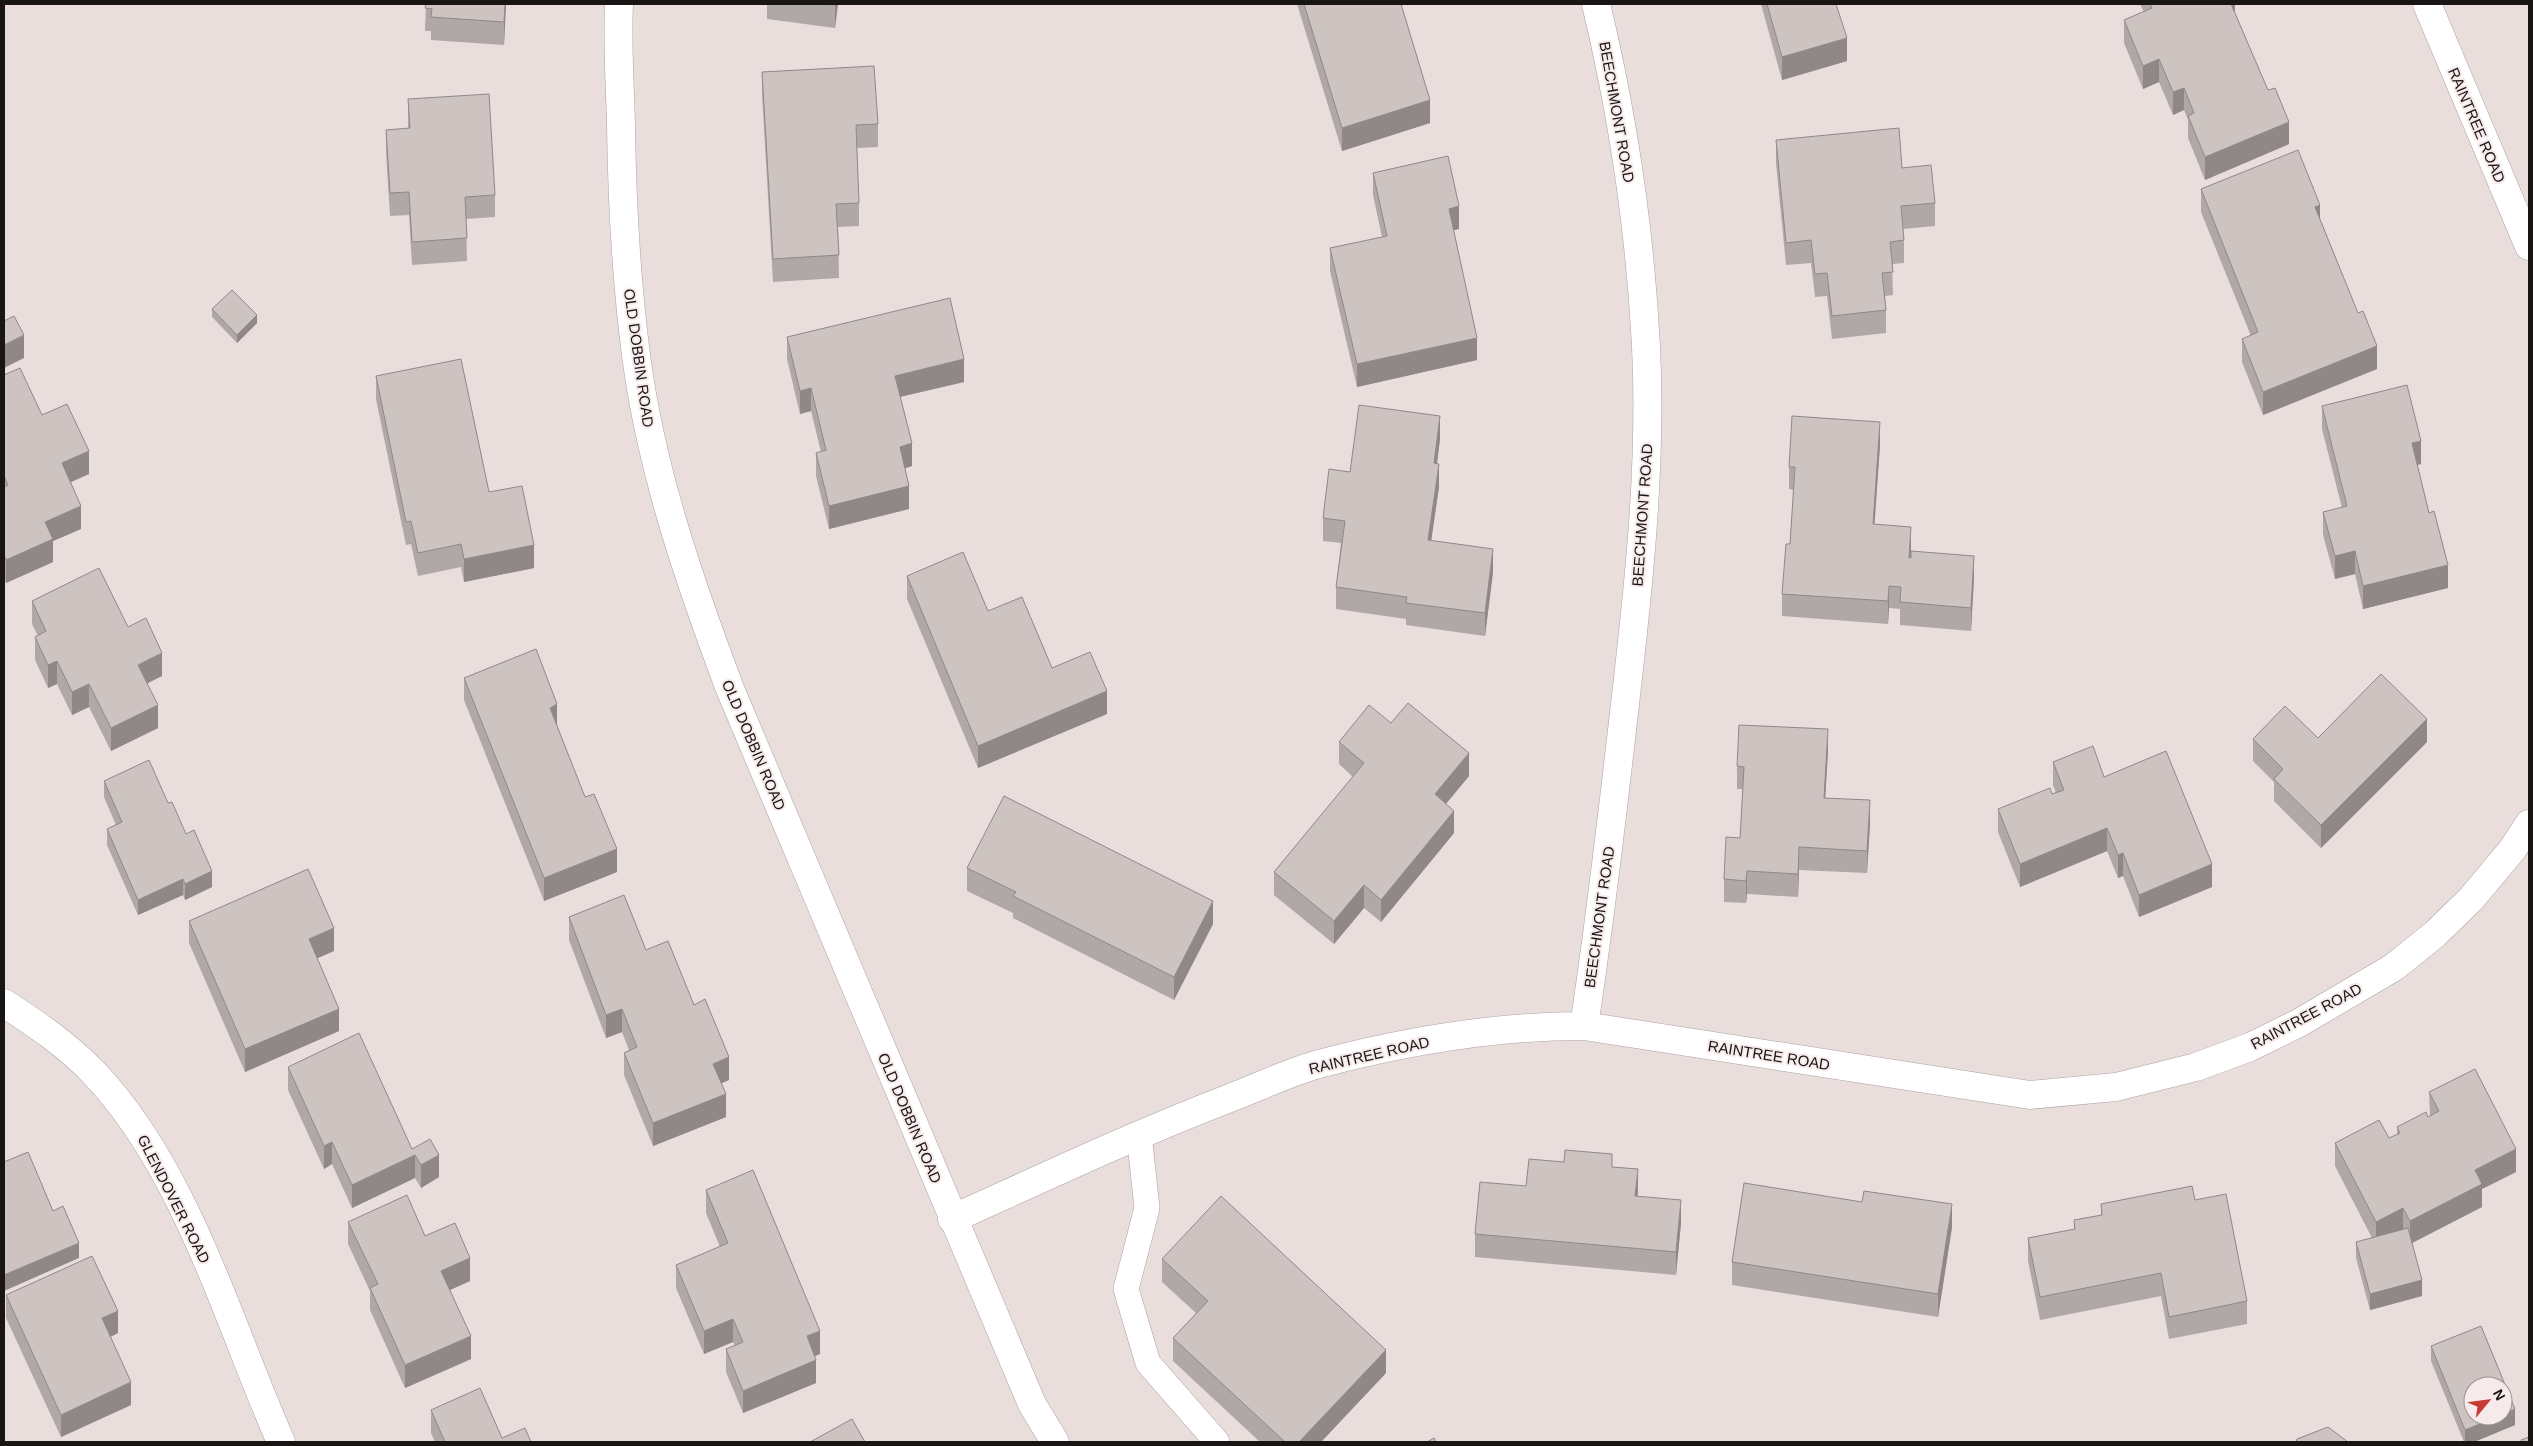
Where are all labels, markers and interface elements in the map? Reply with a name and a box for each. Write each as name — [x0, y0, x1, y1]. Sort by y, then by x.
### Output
street label: BEECHMONT ROAD — [1596, 40, 1638, 184]
street label: RAINTREE ROAD — [2445, 65, 2509, 185]
street label: OLD DOBBIN ROAD — [621, 287, 657, 429]
street label: BEECHMONT ROAD — [1629, 443, 1655, 587]
street label: OLD DOBBIN ROAD — [719, 677, 789, 813]
street label: BEECHMONT ROAD — [1581, 845, 1617, 989]
street label: RAINTREE ROAD — [2248, 979, 2365, 1052]
street label: RAINTREE ROAD — [1307, 1033, 1431, 1077]
street label: RAINTREE ROAD — [1707, 1037, 1831, 1073]
street label: OLD DOBBIN ROAD — [875, 1050, 945, 1186]
street label: GLENDOVER ROAD — [134, 1132, 214, 1266]
north arrow — [2463, 1376, 2513, 1426]
text: N — [2490, 1386, 2509, 1403]

